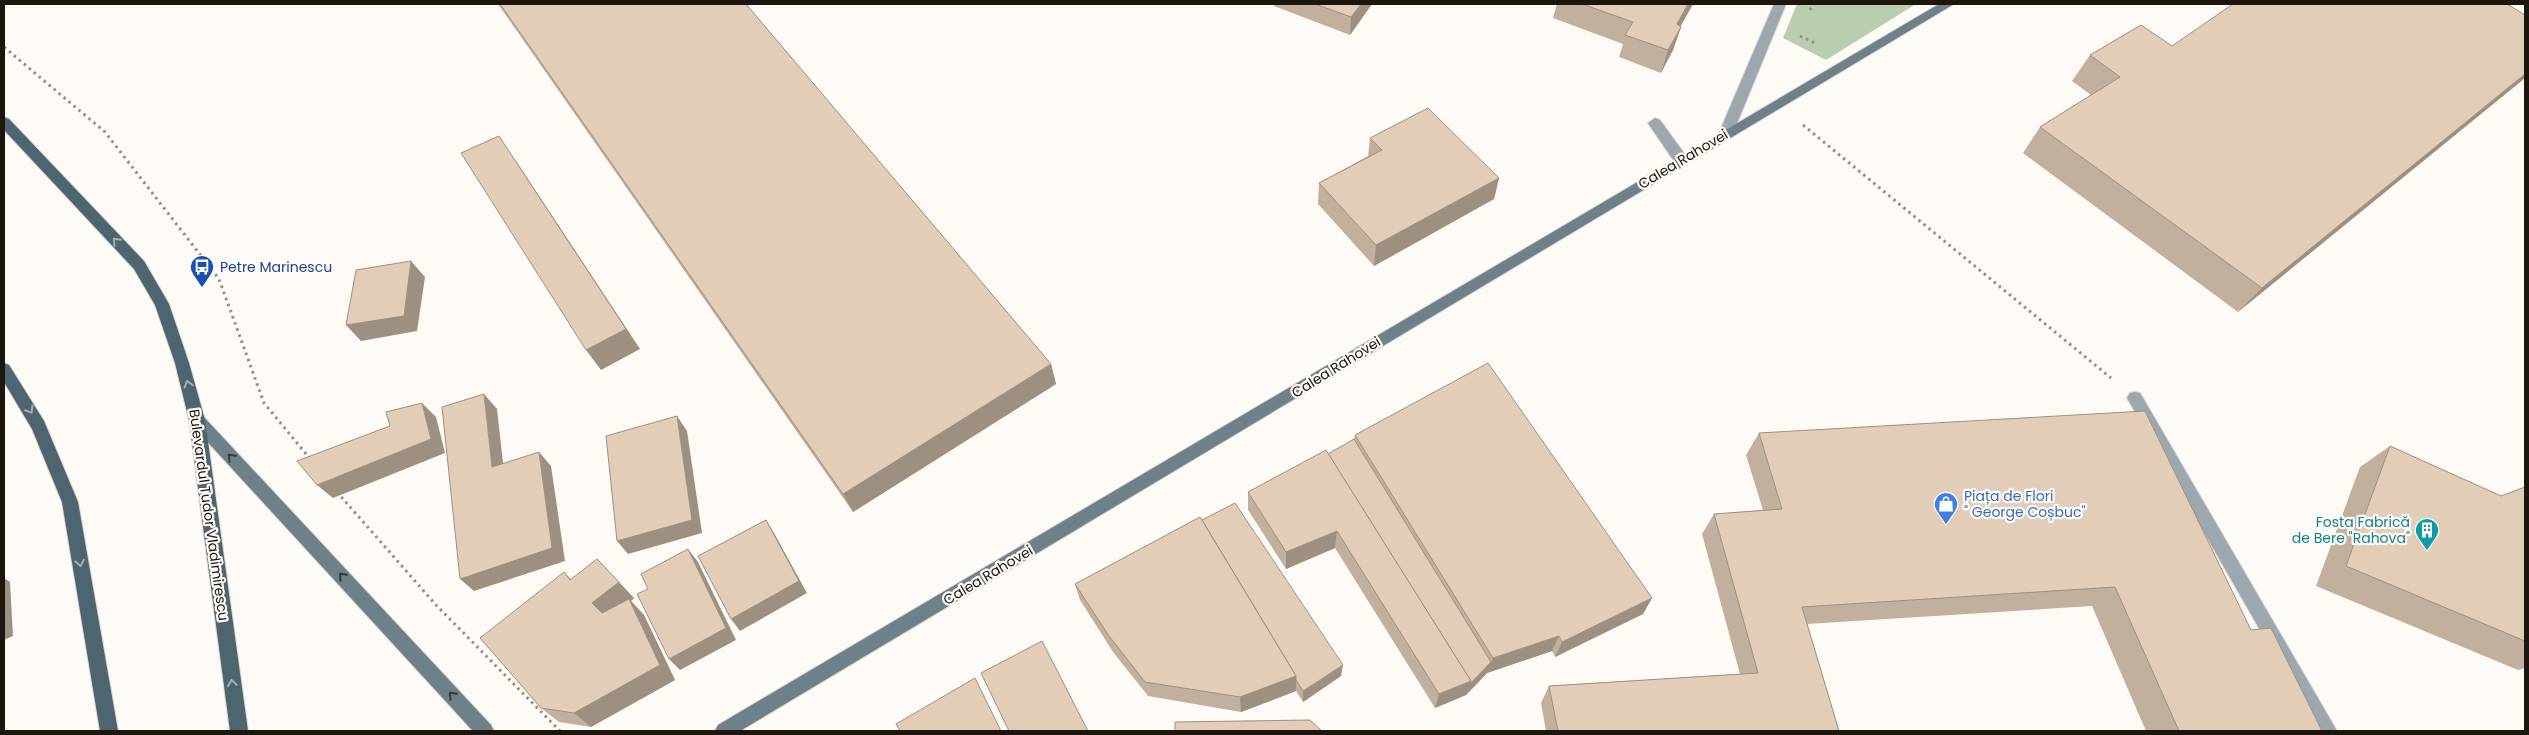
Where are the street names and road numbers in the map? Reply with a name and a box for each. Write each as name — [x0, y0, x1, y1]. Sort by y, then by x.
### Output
street label: Calea Rahovei — [1634, 124, 1732, 194]
street label: Calea Rahovei — [1288, 332, 1384, 402]
street label: Bulevardul Tudor Vladimirescu — [184, 408, 234, 622]
street label: Calea Rahovei — [939, 540, 1037, 610]

